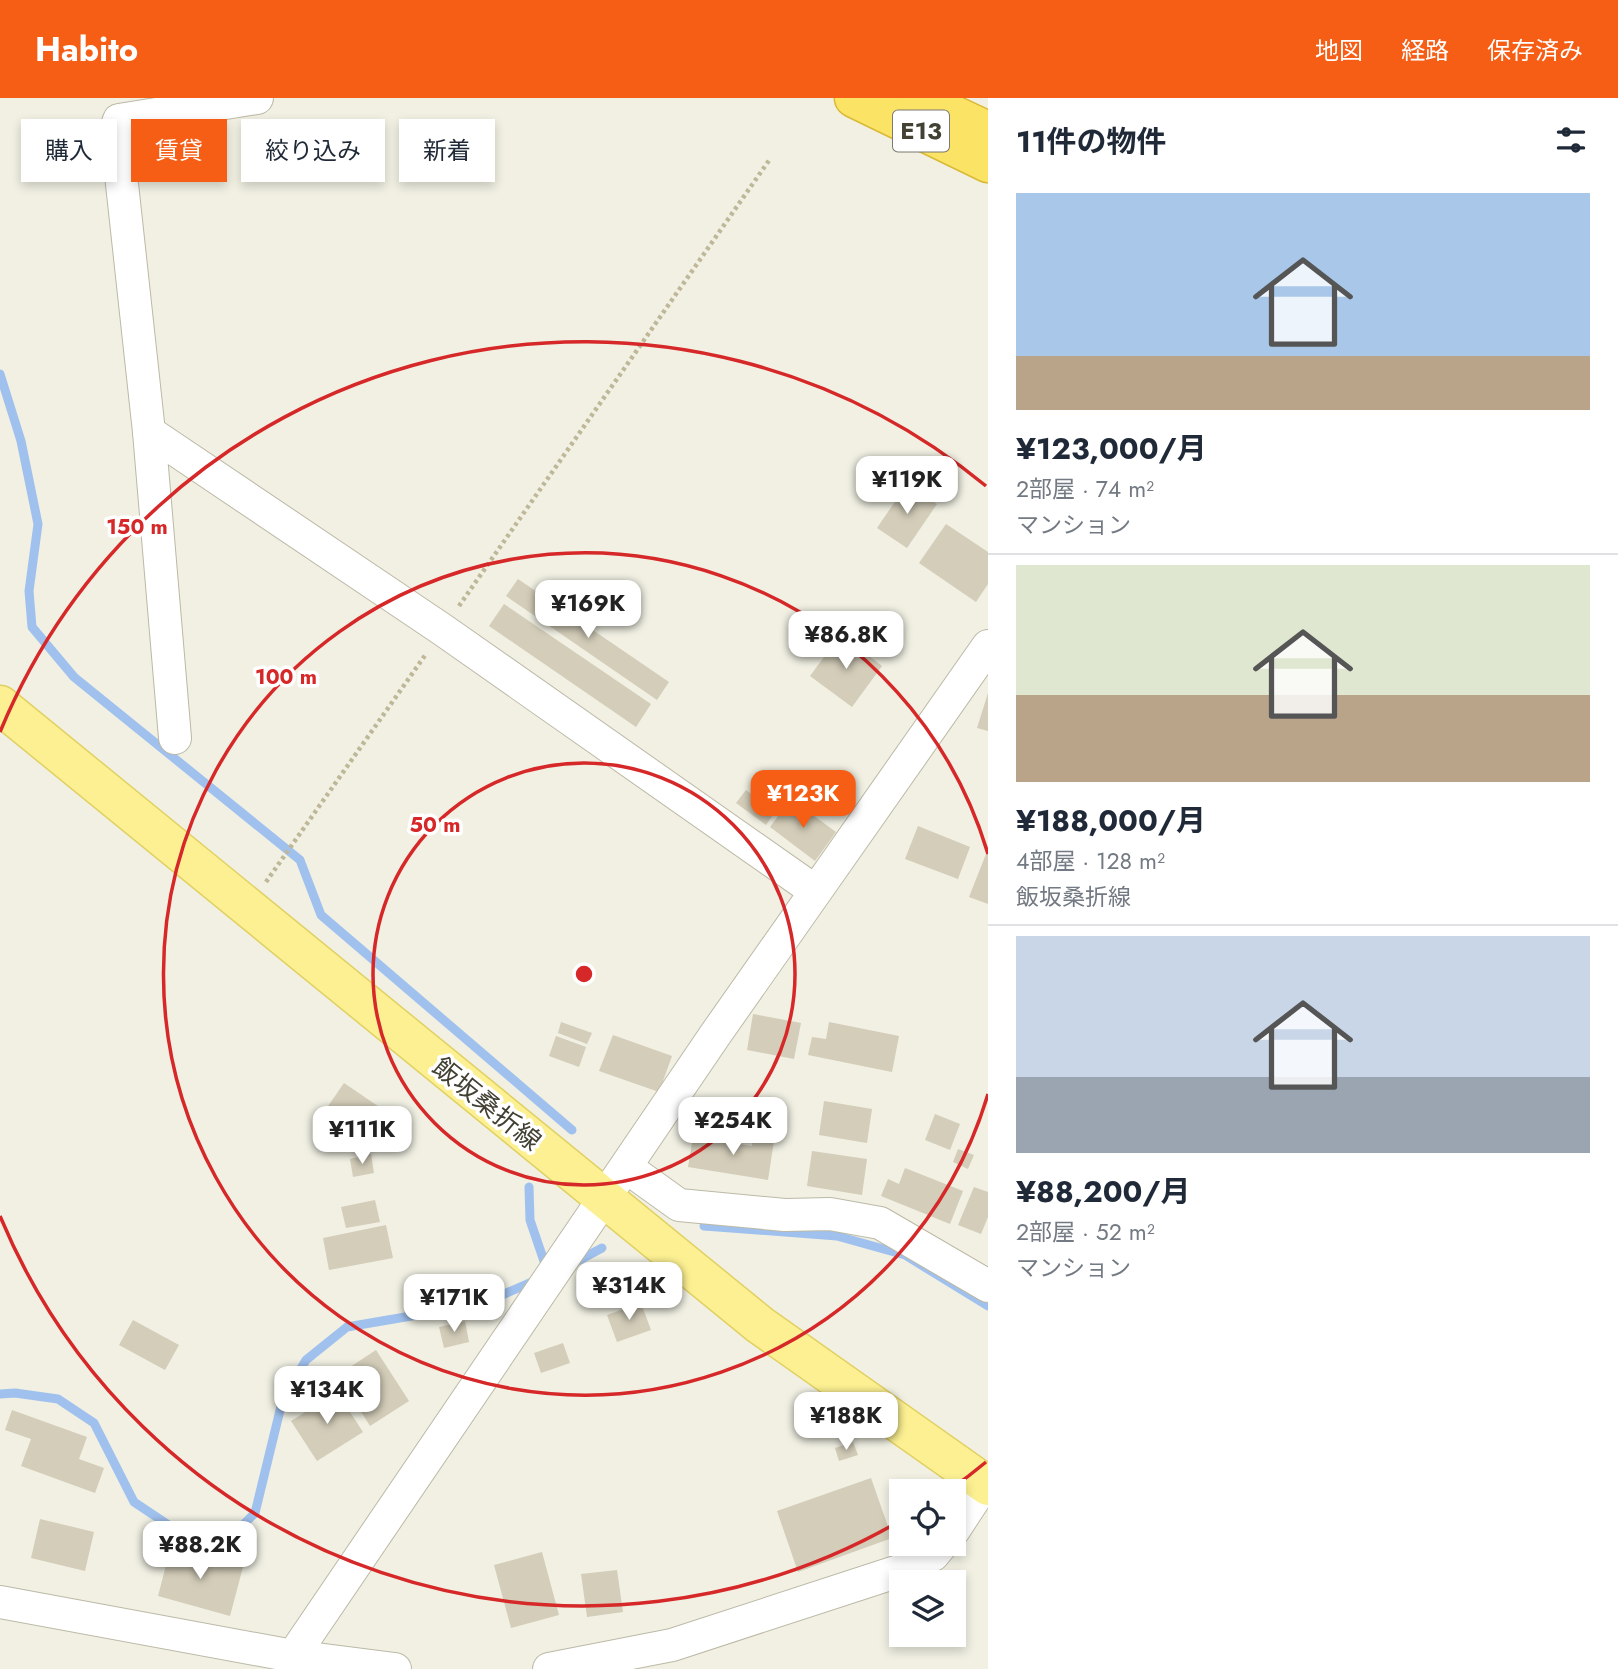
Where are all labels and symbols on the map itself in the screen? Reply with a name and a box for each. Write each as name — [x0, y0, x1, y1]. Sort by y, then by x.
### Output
road number: E13 — [893, 111, 949, 152]
pin: ¥119K — [858, 456, 956, 516]
text: 150 m — [106, 512, 168, 542]
pin: ¥169K — [539, 580, 637, 640]
pin: ¥86.8K — [789, 612, 903, 671]
text: 100 m — [255, 662, 317, 692]
pin: ¥123K — [754, 770, 852, 830]
text: 50 m — [410, 810, 460, 840]
centre of rings — [572, 962, 596, 986]
street label: 飯坂桑折線 — [425, 1048, 549, 1160]
pin: ¥254K — [684, 1098, 782, 1157]
pin: ¥111K — [313, 1107, 411, 1166]
pin: ¥314K — [580, 1262, 678, 1322]
pin: ¥171K — [405, 1274, 503, 1334]
pin: ¥134K — [278, 1366, 376, 1426]
pin: ¥188K — [797, 1392, 895, 1452]
pin: ¥88.2K — [143, 1522, 257, 1581]

